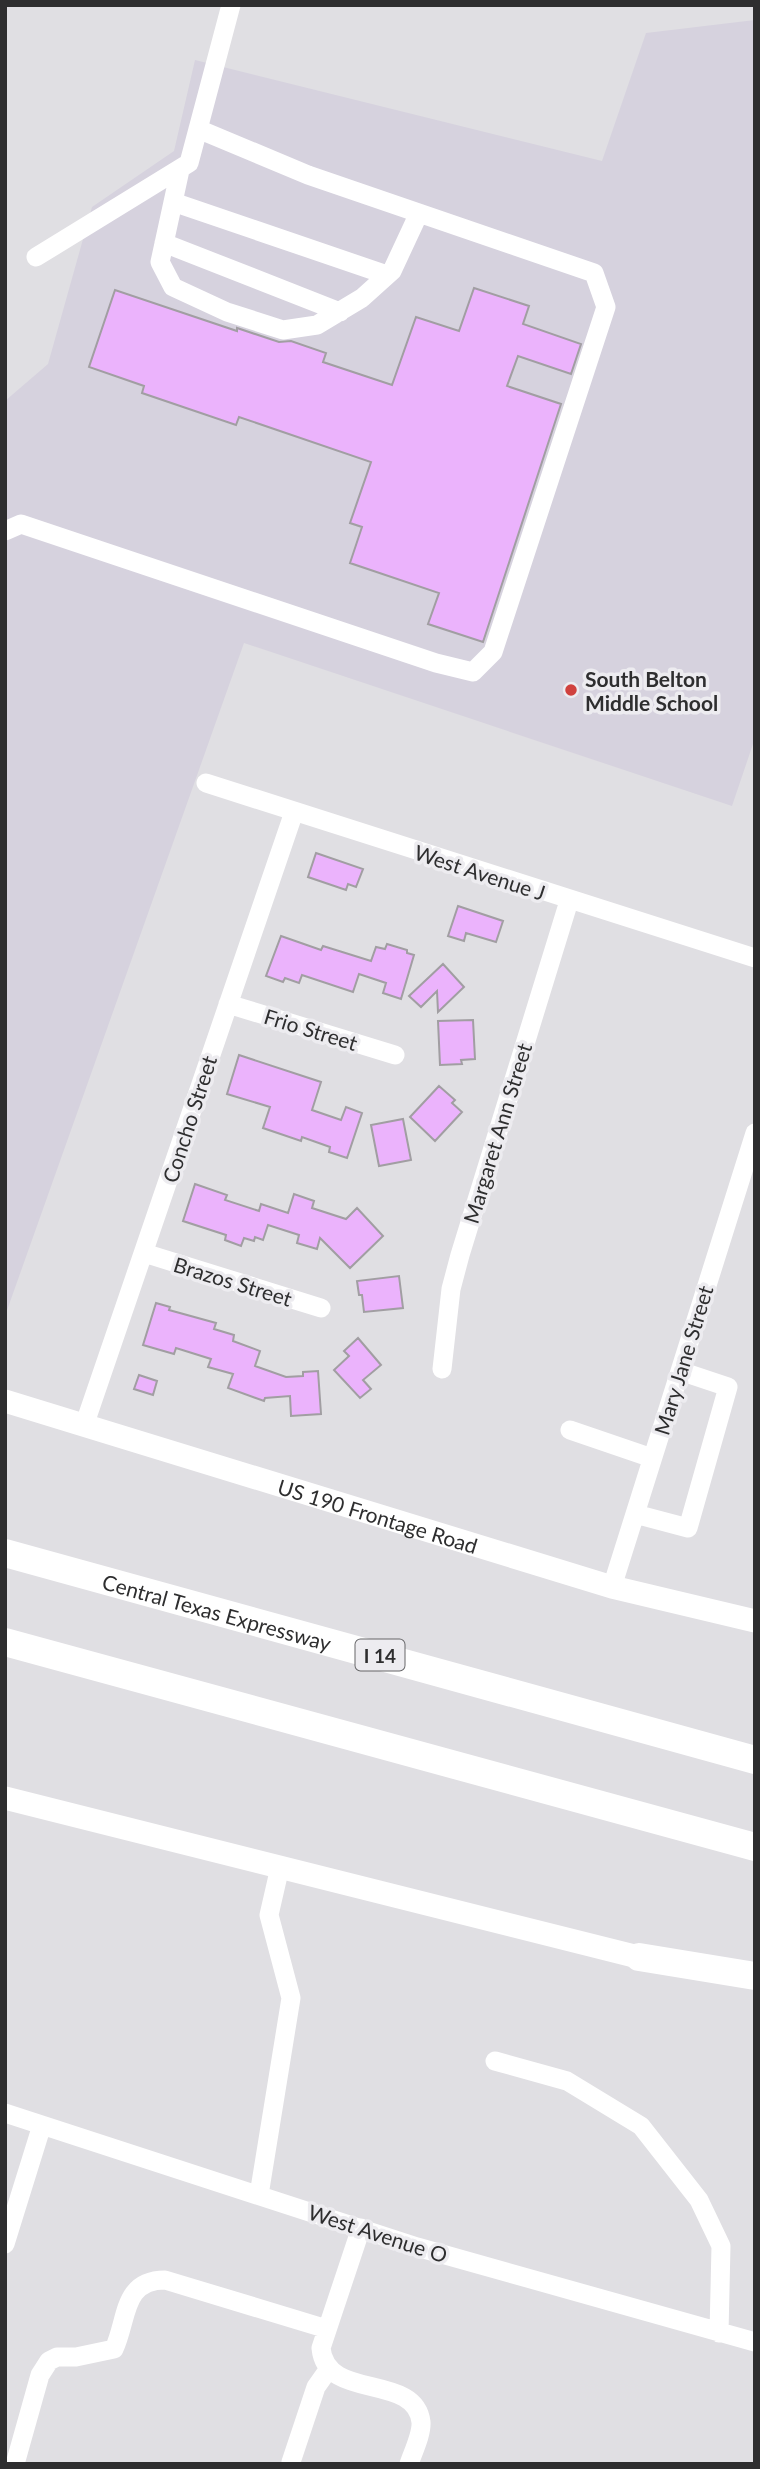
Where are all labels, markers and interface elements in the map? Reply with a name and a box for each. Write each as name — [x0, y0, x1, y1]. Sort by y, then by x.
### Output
place label: South Belton Middle School — [585, 666, 718, 715]
marker: South Belton Middle School — [563, 682, 579, 698]
street label: West Avenue J — [411, 839, 549, 905]
street label: Frio Street — [261, 1003, 361, 1055]
street label: Margaret Ann Street — [458, 1039, 536, 1226]
street label: Concho Street — [157, 1052, 221, 1186]
street label: Brazos Street — [171, 1251, 296, 1311]
street label: Mary Jane Street — [648, 1282, 718, 1438]
street label: US 190 Frontage Road — [275, 1473, 481, 1558]
street label: Central Texas Expressway — [100, 1568, 334, 1655]
road number: I 14 — [356, 1639, 404, 1670]
street label: West Avenue O — [305, 2199, 451, 2267]

